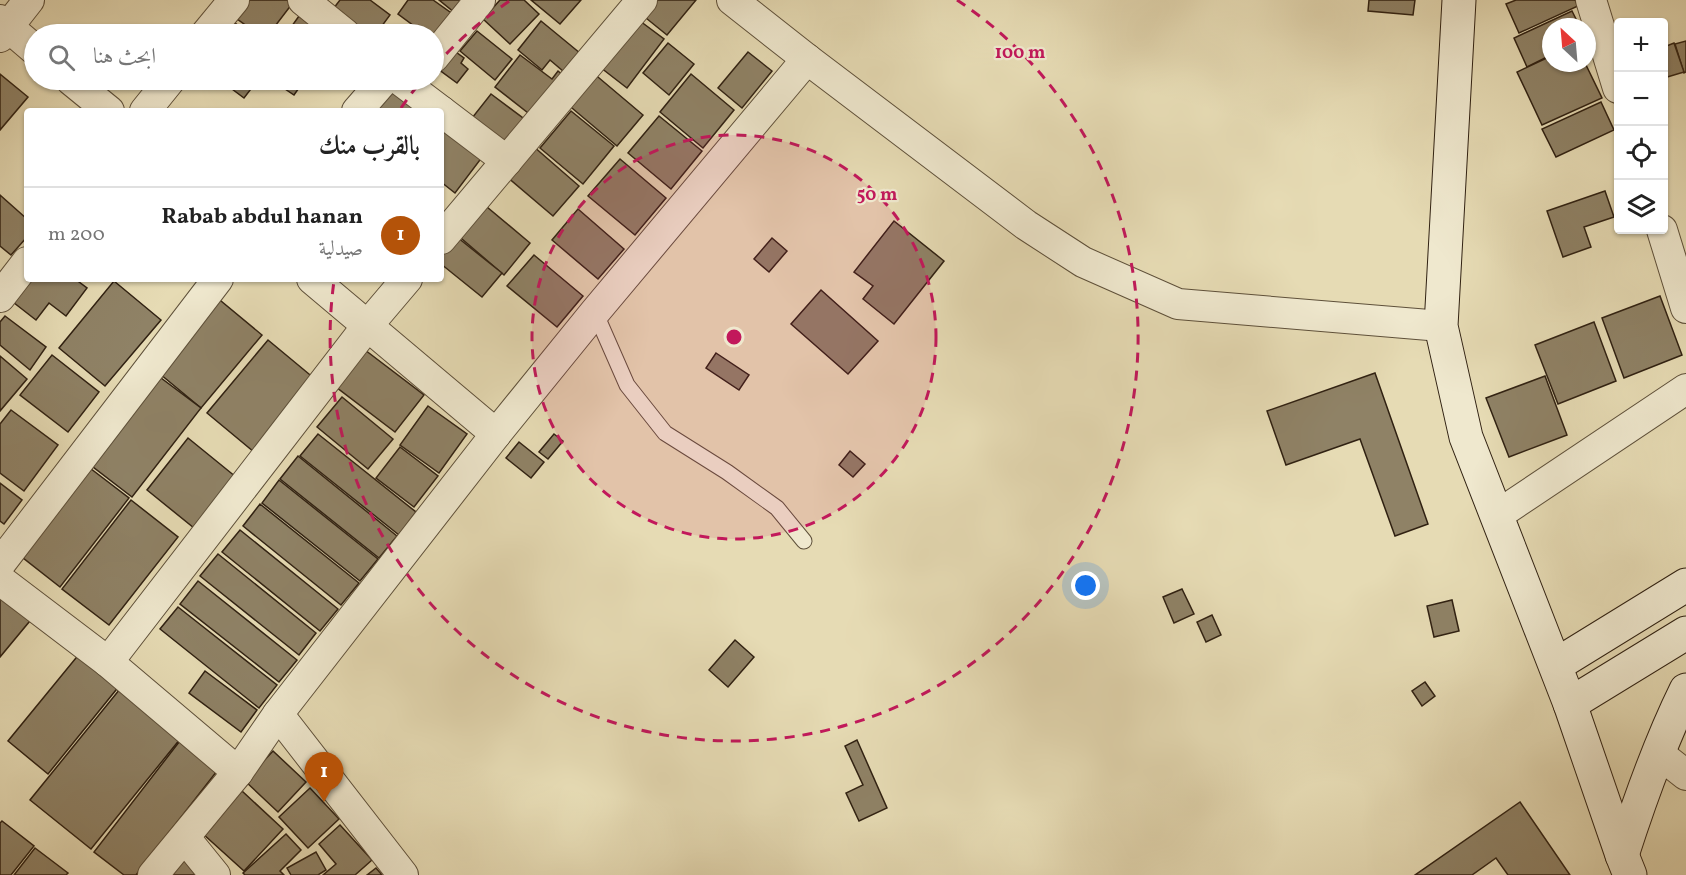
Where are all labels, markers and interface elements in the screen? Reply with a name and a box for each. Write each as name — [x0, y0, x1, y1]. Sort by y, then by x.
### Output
north arrow — [1542, 18, 1596, 72]
map controls — [1614, 18, 1668, 234]
button: + — [1614, 18, 1668, 72]
search box — [24, 24, 444, 90]
icon: search — [45, 41, 78, 74]
text: 100 m — [995, 41, 1045, 66]
text: ابحث هنا — [93, 42, 156, 73]
button: − — [1614, 72, 1668, 126]
button: locate — [1614, 126, 1668, 180]
text: بالقرب منك — [319, 129, 420, 165]
button: layers — [1614, 180, 1668, 234]
text: 50 m — [857, 183, 897, 208]
text: Rabab abdul hanan — [161, 202, 363, 233]
text: 200 m — [48, 221, 105, 249]
text: 1 — [396, 221, 405, 249]
text: صيدلية — [319, 236, 363, 264]
centre of rings — [724, 327, 744, 347]
your location — [1071, 571, 1100, 600]
pin: 1 — [304, 752, 344, 802]

